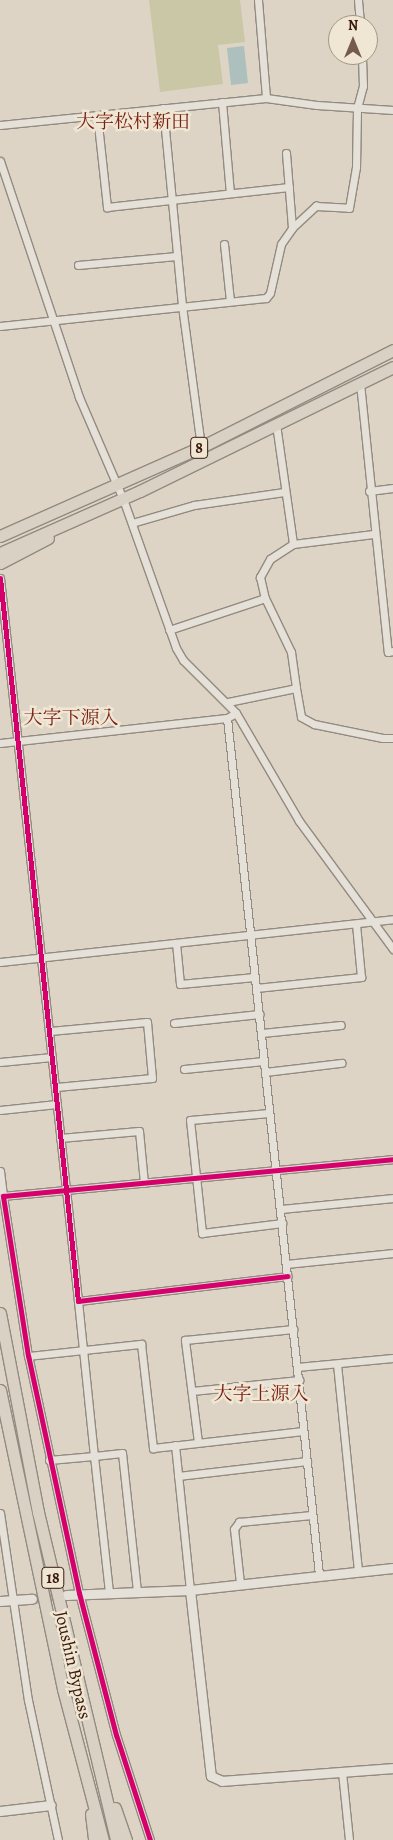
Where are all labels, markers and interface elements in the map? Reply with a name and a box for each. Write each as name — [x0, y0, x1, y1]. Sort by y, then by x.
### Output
north arrow — [328, 15, 378, 65]
text: N — [348, 16, 358, 35]
district label: 大字松村新田 — [76, 112, 190, 134]
road number: 8 — [189, 434, 209, 462]
district label: 大字下源入 — [24, 708, 118, 730]
district label: 大字上源入 — [214, 1384, 308, 1406]
road number: 18 — [40, 1565, 66, 1592]
street label: Joushin Bypass — [50, 1609, 96, 1721]

